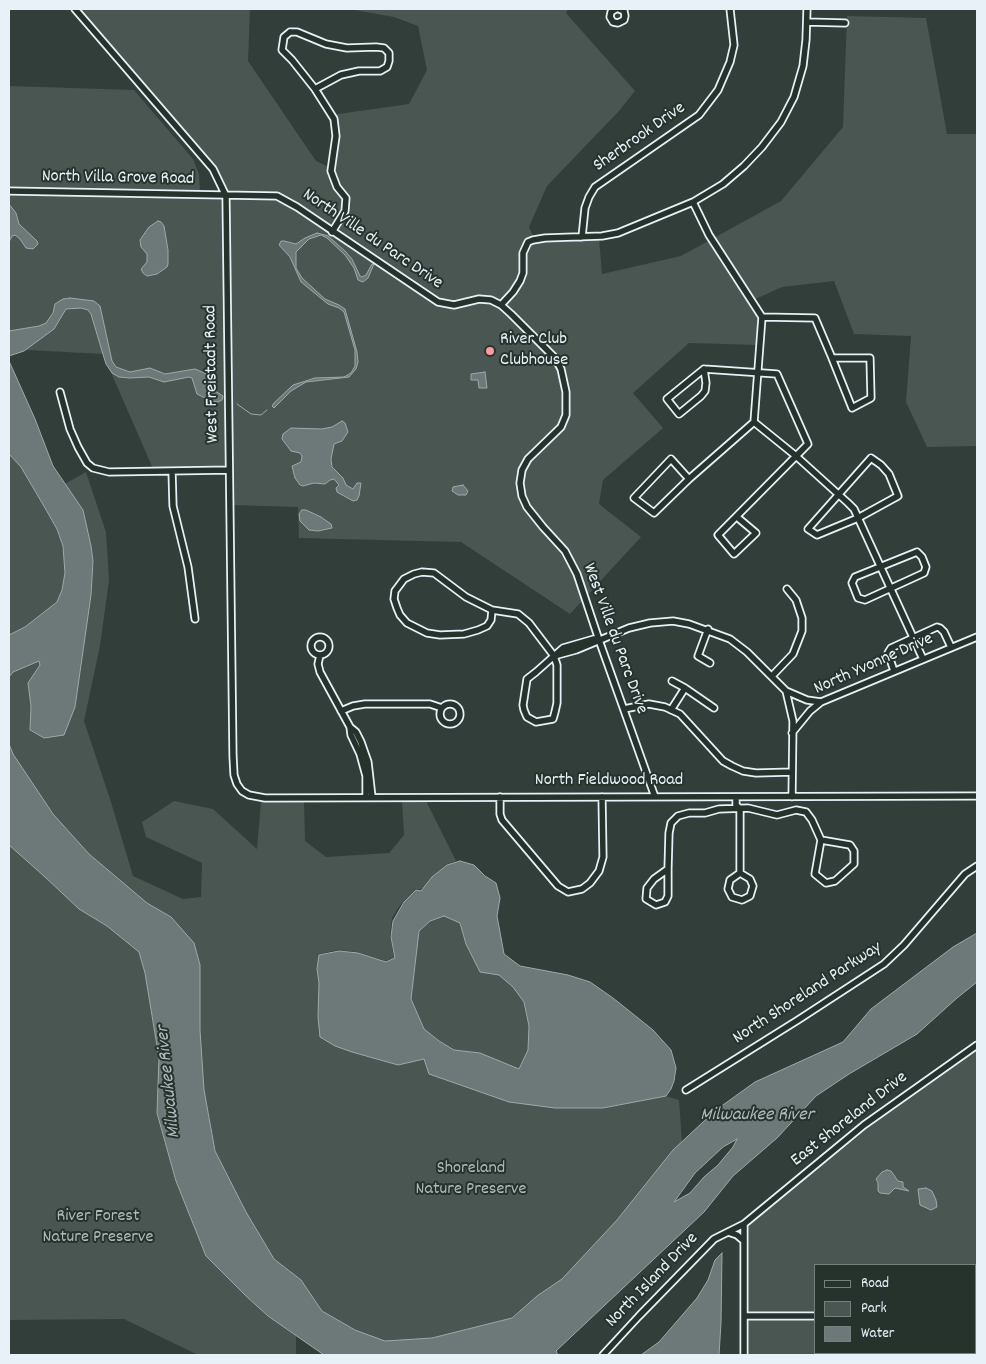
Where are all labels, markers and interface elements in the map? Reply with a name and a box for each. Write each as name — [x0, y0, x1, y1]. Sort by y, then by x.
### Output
street label: Sherbrook Drive — [590, 98, 690, 178]
street label: North Villa Grove Road — [41, 167, 195, 191]
street label: North Ville du Parc Drive — [298, 185, 446, 295]
street label: West Freistadt Road — [201, 305, 225, 443]
place label: River Club Clubhouse — [500, 330, 568, 372]
marker: River Club Clubhouse — [484, 345, 496, 357]
street label: West Ville du Parc Drive — [577, 561, 651, 717]
street label: North Yvonne Drive — [811, 629, 937, 701]
street label: North Fieldwood Road — [535, 771, 683, 793]
street label: North Shoreland Parkway — [730, 938, 886, 1050]
water label: Milwaukee River — [153, 1024, 187, 1140]
street label: East Shoreland Drive — [787, 1068, 913, 1172]
water label: Milwaukee River — [700, 1105, 814, 1127]
park label: Shoreland Nature Preserve — [416, 1159, 526, 1202]
park label: River Forest Nature Preserve — [43, 1207, 153, 1250]
street label: North Island Drive — [602, 1229, 704, 1333]
legend — [814, 1264, 976, 1354]
text: Road — [861, 1273, 889, 1295]
text: Park — [861, 1298, 887, 1320]
text: Water — [861, 1323, 894, 1345]

